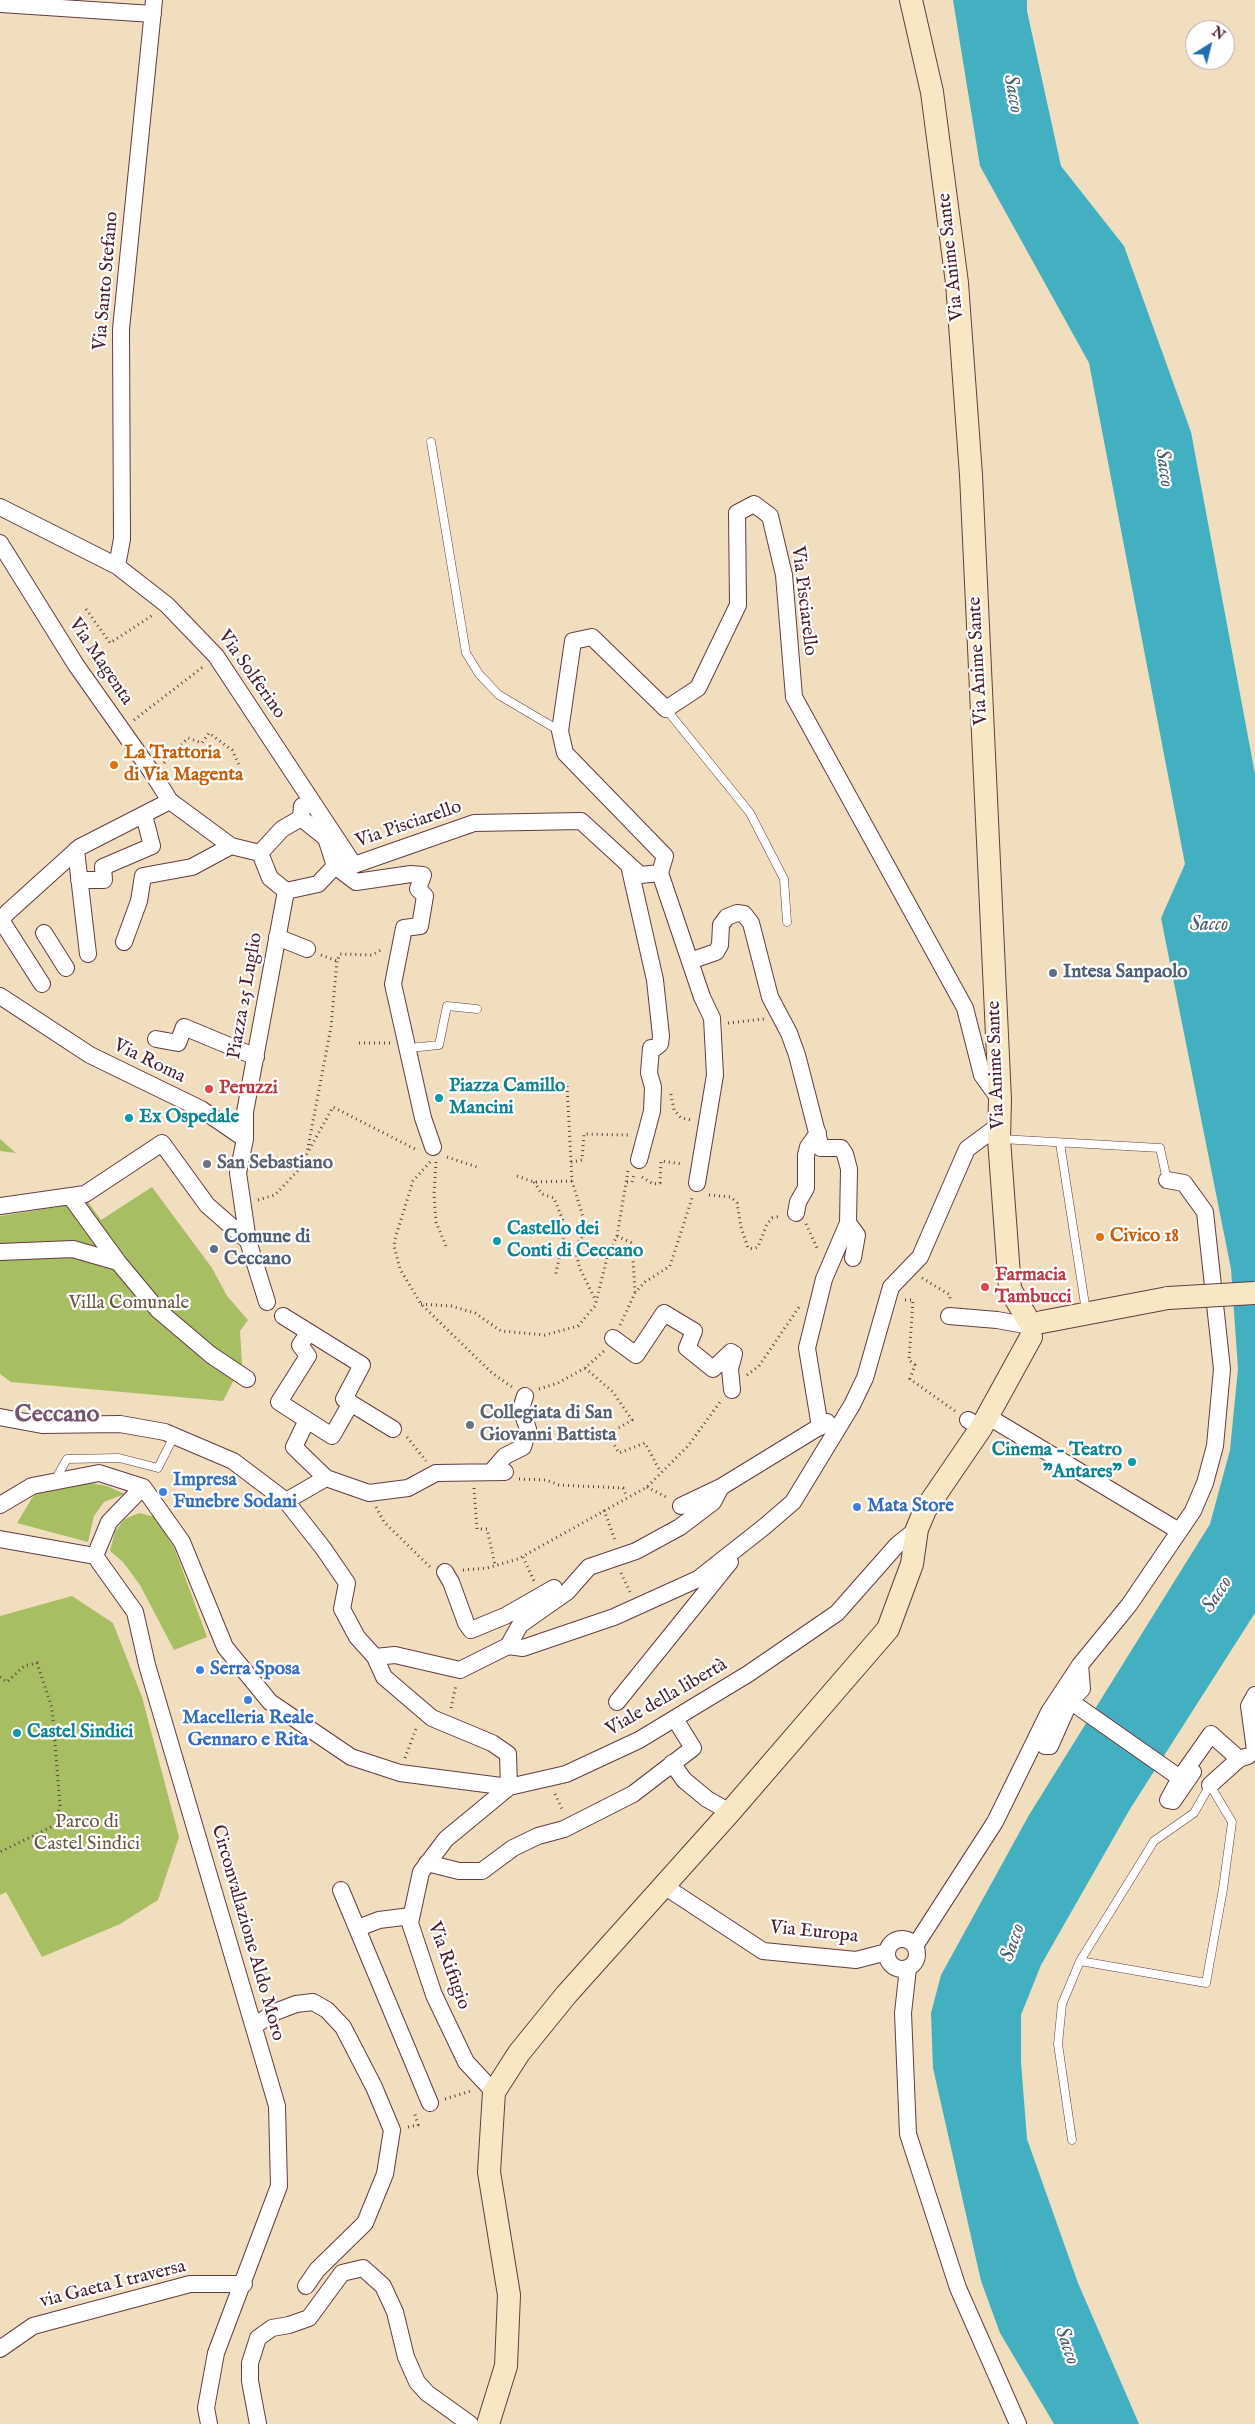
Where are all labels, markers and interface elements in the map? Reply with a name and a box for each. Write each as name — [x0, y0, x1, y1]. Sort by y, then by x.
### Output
north arrow — [1185, 20, 1235, 70]
text: N — [1208, 23, 1228, 45]
water label: Sacco — [997, 73, 1027, 115]
street label: Via Anime Sante — [934, 192, 970, 322]
street label: Via Santo Stefano — [90, 211, 124, 351]
water label: Sacco — [1148, 447, 1178, 489]
street label: Via Pisciarello — [785, 545, 821, 657]
street label: Via Anime Sante — [964, 596, 994, 726]
street label: Via Magenta — [63, 614, 137, 710]
street label: Via Solferino — [212, 626, 290, 724]
place label: La Trattoria di Via Magenta — [124, 743, 243, 787]
marker: La Trattoria di Via Magenta — [108, 759, 120, 771]
street label: Via Pisciarello — [353, 796, 465, 854]
water label: Sacco — [1190, 914, 1228, 938]
street label: Piazza 25 Luglio — [224, 931, 268, 1061]
place label: Intesa Sanpaolo — [1063, 962, 1188, 984]
marker: Intesa Sanpaolo — [1047, 967, 1059, 979]
street label: Via Anime Sante — [983, 1000, 1011, 1130]
street label: Via Roma — [109, 1035, 189, 1089]
place label: Piazza Camillo Mancini — [449, 1076, 565, 1120]
place label: Peruzzi — [219, 1078, 278, 1100]
marker: Peruzzi — [203, 1083, 215, 1095]
marker: Piazza Camillo Mancini — [433, 1092, 445, 1104]
place label: Ex Ospedale — [139, 1107, 239, 1129]
marker: Ex Ospedale — [123, 1112, 135, 1124]
place label: San Sebastiano — [217, 1153, 333, 1175]
marker: San Sebastiano — [201, 1158, 213, 1170]
place label: Castello dei Conti di Ceccano — [507, 1219, 643, 1263]
place label: Civico 18 — [1110, 1226, 1179, 1248]
place label: Comune di Ceccano — [224, 1227, 310, 1271]
marker: Civico 18 — [1094, 1231, 1106, 1243]
marker: Castello dei Conti di Ceccano — [491, 1235, 503, 1247]
marker: Comune di Ceccano — [208, 1243, 220, 1255]
place label: Farmacia Tambucci — [995, 1265, 1072, 1309]
marker: Farmacia Tambucci — [979, 1281, 991, 1293]
park label: Villa Comunale — [69, 1293, 189, 1315]
district label: Ceccano — [15, 1402, 99, 1430]
place label: Collegiata di San Giovanni Battista — [480, 1403, 617, 1447]
marker: Collegiata di San Giovanni Battista — [464, 1419, 476, 1431]
place label: Cinema - Teatro "Antares" — [992, 1440, 1122, 1484]
marker: Cinema - Teatro "Antares" — [1126, 1456, 1138, 1468]
place label: Impresa Funebre Sodani — [173, 1470, 297, 1514]
marker: Impresa Funebre Sodani — [157, 1486, 169, 1498]
place label: Mata Store — [867, 1496, 954, 1518]
marker: Mata Store — [851, 1501, 863, 1513]
water label: Sacco — [1197, 1572, 1239, 1618]
street label: Viale della libertà — [602, 1654, 732, 1742]
place label: Serra Sposa — [210, 1659, 300, 1681]
marker: Serra Sposa — [194, 1664, 206, 1676]
marker: Macelleria Reale Gennaro e Rita — [242, 1694, 254, 1706]
place label: Macelleria Reale Gennaro e Rita — [182, 1708, 314, 1752]
place label: Castel Sindici — [27, 1722, 133, 1744]
marker: Castel Sindici — [11, 1727, 23, 1739]
park label: Parco di Castel Sindici — [34, 1812, 140, 1856]
street label: Circonvallazione Aldo Moro — [205, 1822, 289, 2044]
street label: Via Europa — [769, 1917, 859, 1949]
street label: Via Rifugio — [422, 1919, 474, 2013]
water label: Sacco — [996, 1921, 1032, 1965]
street label: via Gaeta I traversa — [38, 2256, 188, 2314]
water label: Sacco — [1048, 2324, 1084, 2368]

